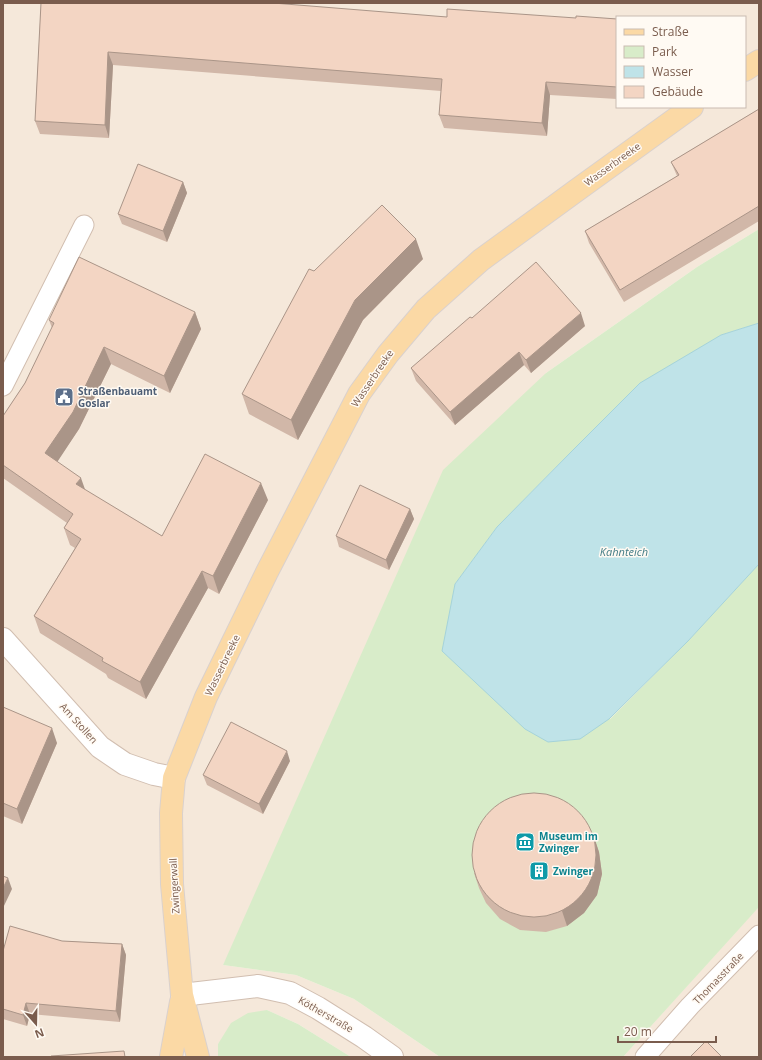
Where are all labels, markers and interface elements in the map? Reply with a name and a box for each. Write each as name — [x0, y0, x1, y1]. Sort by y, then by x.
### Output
legend — [616, 16, 746, 108]
text: Straße — [652, 23, 689, 40]
text: Park — [652, 43, 678, 60]
text: Wasser — [652, 63, 693, 80]
text: Gebäude — [652, 83, 703, 100]
street label: Wasserbreeke — [581, 139, 643, 189]
street label: Wasserbreeke — [348, 346, 397, 409]
place label: Straßenbauamt Goslar — [78, 384, 158, 410]
public building icon: Straßenbauamt Goslar — [53, 386, 75, 408]
water label: Kahnteich — [600, 544, 648, 559]
street label: Wasserbreeke — [201, 632, 243, 698]
street label: Am Stollen — [57, 700, 101, 746]
place label: Museum im Zwinger — [539, 829, 598, 855]
museum icon: Museum im Zwinger — [514, 831, 536, 853]
street label: Zwingerwall — [166, 858, 182, 914]
building icon: Zwinger — [528, 860, 550, 882]
place label: Zwinger — [553, 864, 594, 878]
street label: Thomasstraße — [690, 949, 747, 1007]
street label: Kötherstraße — [296, 993, 356, 1036]
north arrow — [16, 1004, 56, 1044]
scale bar — [618, 1018, 716, 1044]
text: 20 m — [624, 1023, 652, 1040]
text: N — [33, 1025, 46, 1042]

